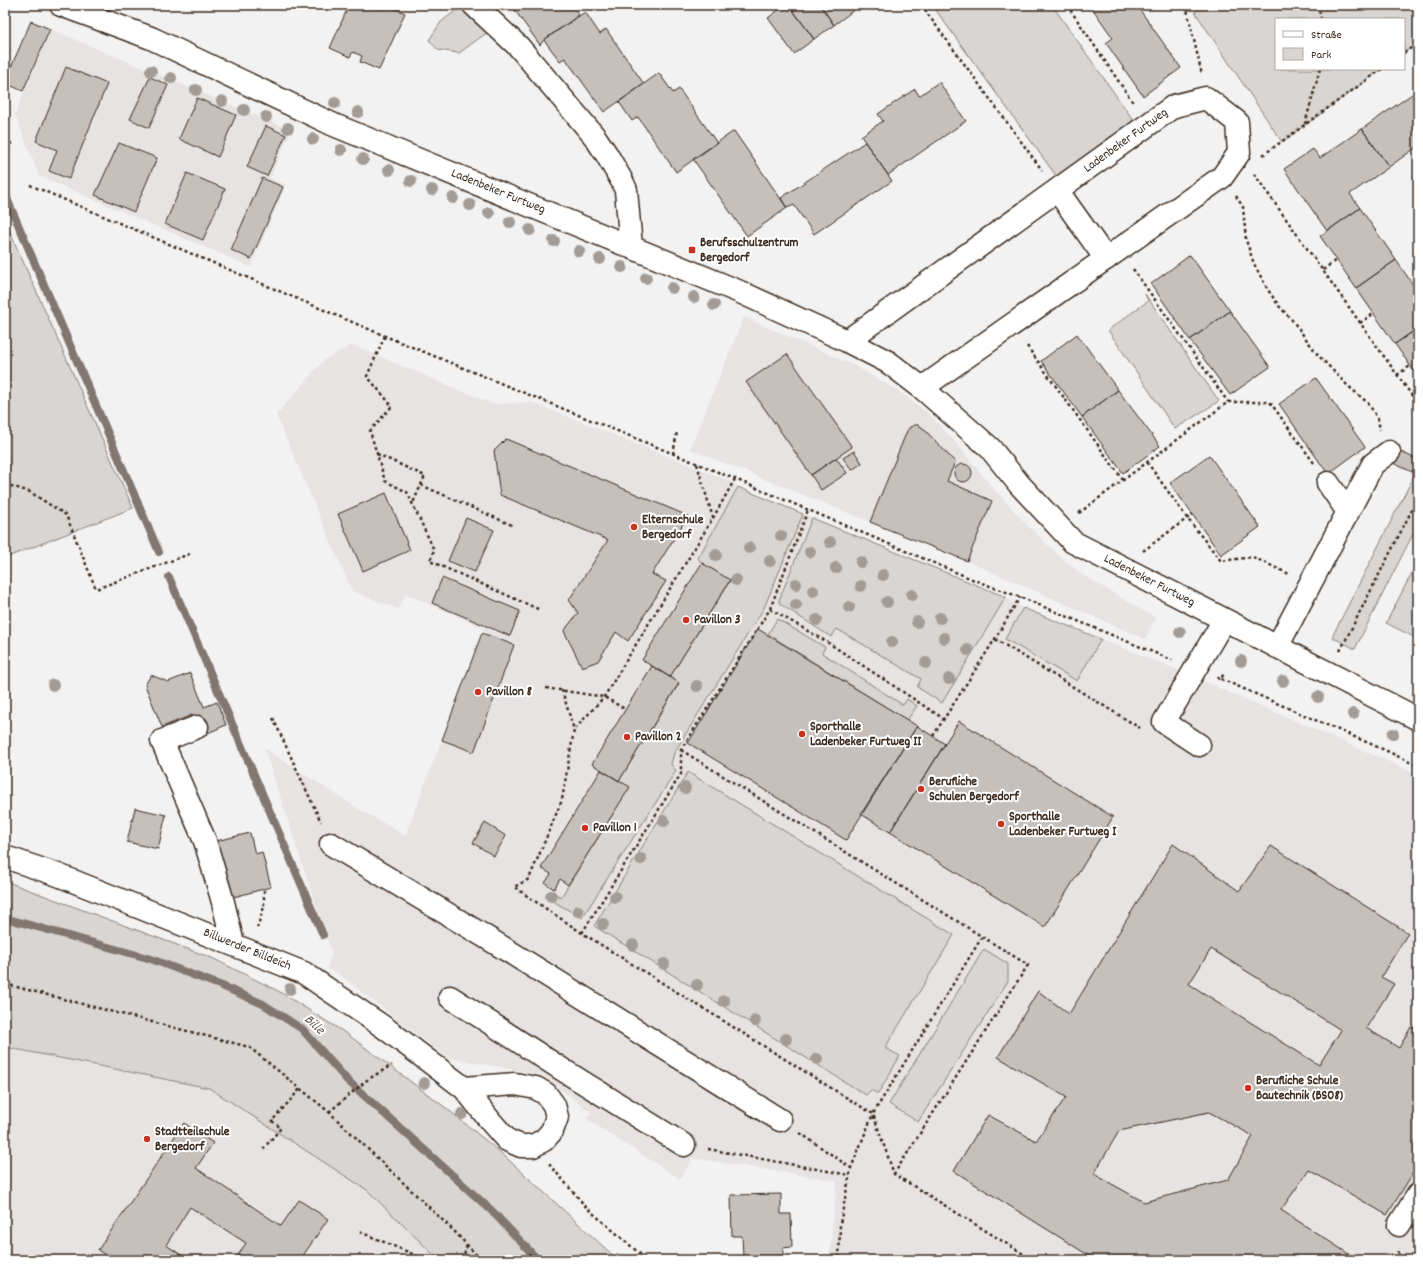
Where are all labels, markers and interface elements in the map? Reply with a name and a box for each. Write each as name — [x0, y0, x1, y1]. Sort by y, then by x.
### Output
legend — [1275, 18, 1405, 70]
text: Straße — [1311, 27, 1342, 44]
text: Park — [1311, 47, 1332, 64]
street label: Ladenbeker Furtweg — [1080, 104, 1172, 178]
street label: Ladenbeker Furtweg — [448, 164, 548, 220]
place label: Berufsschulzentrum Bergedorf — [700, 234, 799, 268]
marker: Berufsschulzentrum Bergedorf — [687, 245, 697, 255]
place label: Elternschule Bergedorf — [642, 511, 704, 545]
marker: Elternschule Bergedorf — [629, 522, 639, 532]
street label: Ladenbeker Furtweg — [1100, 550, 1198, 612]
place label: Pavillon 3 — [694, 611, 741, 630]
marker: Pavillon 3 — [681, 615, 691, 625]
place label: Pavillon 8 — [486, 683, 532, 702]
marker: Pavillon 8 — [473, 687, 483, 697]
place label: Sporthalle Ladenbeker Furtweg II — [810, 718, 922, 752]
place label: Pavillon 2 — [635, 728, 682, 747]
marker: Sporthalle Ladenbeker Furtweg II — [797, 729, 807, 739]
marker: Pavillon 2 — [622, 732, 632, 742]
place label: Berufliche Schulen Bergedorf — [929, 773, 1020, 807]
marker: Berufliche Schulen Bergedorf — [916, 784, 926, 794]
place label: Sporthalle Ladenbeker Furtweg I — [1009, 808, 1117, 842]
place label: Pavillon 1 — [593, 819, 637, 838]
marker: Sporthalle Ladenbeker Furtweg I — [996, 819, 1006, 829]
marker: Pavillon 1 — [580, 823, 590, 833]
street label: Billwerder Billdeich — [200, 924, 294, 976]
water label: Bille — [299, 1010, 329, 1040]
place label: Berufliche Schule Bautechnik (BS08) — [1256, 1072, 1344, 1106]
marker: Berufliche Schule Bautechnik (BS08) — [1243, 1083, 1253, 1093]
place label: Stadtteilschule Bergedorf — [155, 1123, 230, 1157]
marker: Stadtteilschule Bergedorf — [142, 1134, 152, 1144]

